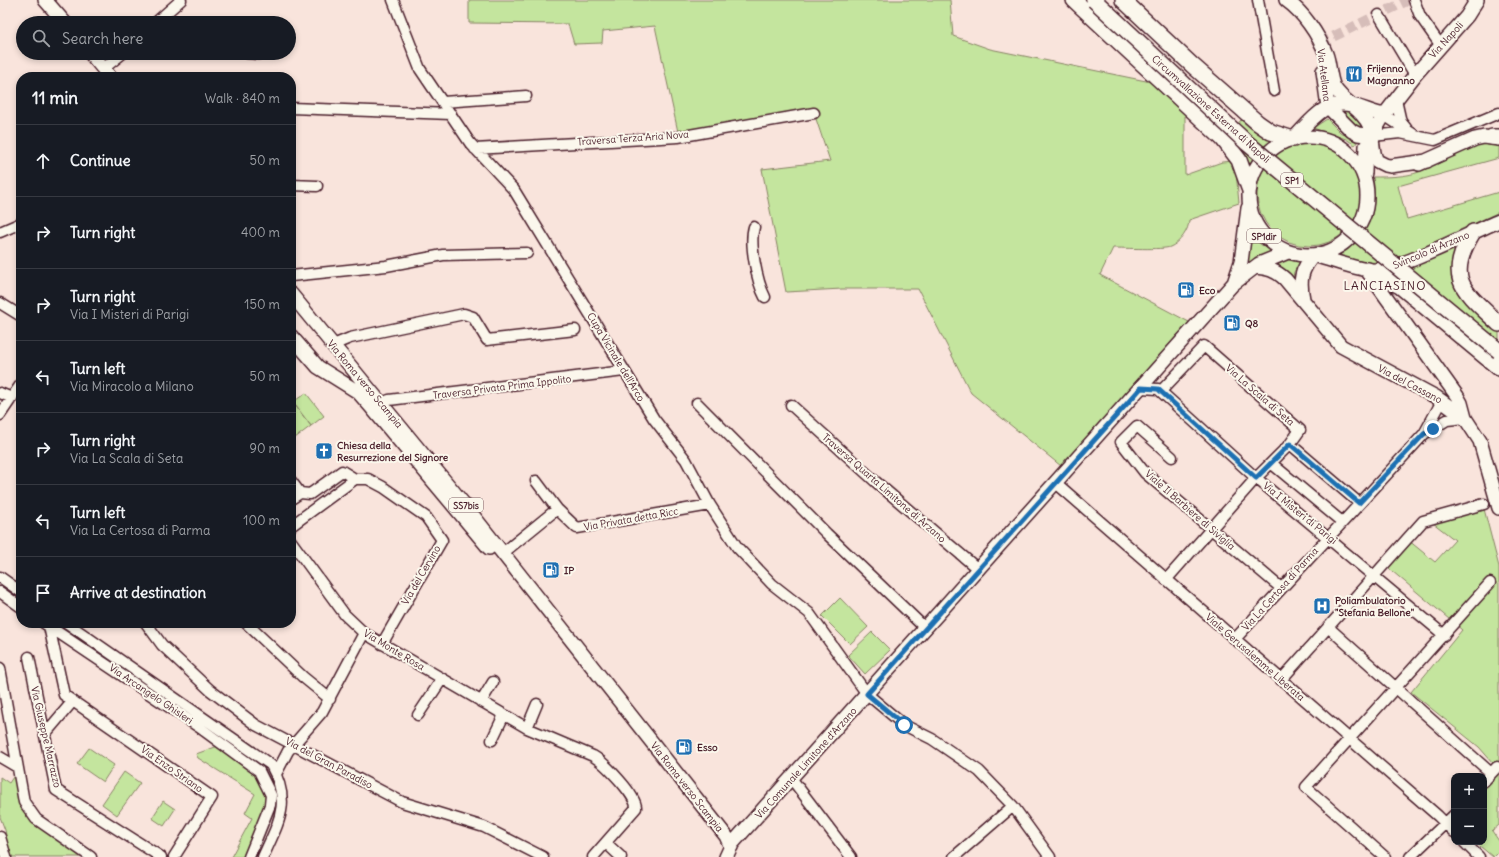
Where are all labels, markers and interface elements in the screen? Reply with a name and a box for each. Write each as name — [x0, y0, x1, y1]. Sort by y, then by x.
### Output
search box — [16, 16, 296, 60]
street label: Via Napoli — [1426, 19, 1466, 61]
icon: search — [30, 27, 52, 49]
text: Search here — [62, 29, 143, 48]
street label: Via Atellana — [1314, 48, 1334, 103]
street label: Circumvallazione Esterna di Napoli — [1149, 52, 1273, 166]
place label: Frijenno Magnanno — [1367, 62, 1415, 87]
restaurant icon: Frijenno Magnanno — [1344, 64, 1364, 84]
text: 11 min — [32, 87, 78, 109]
text: Walk · 840 m — [205, 90, 280, 107]
street label: Traversa Terza Aria Nova — [577, 128, 689, 148]
icon: ahead — [32, 150, 54, 172]
text: Continue — [70, 151, 131, 170]
text: 50 m — [249, 152, 280, 169]
road number: SP1 — [1281, 173, 1303, 187]
icon: right — [32, 222, 54, 244]
text: Turn right — [70, 223, 135, 242]
text: 400 m — [241, 224, 280, 241]
street label: Svincolo di Arzano — [1391, 228, 1472, 272]
road number: SP1dir — [1247, 229, 1281, 243]
district label: LANCIASINO — [1344, 278, 1426, 293]
fuel station icon: Eco — [1176, 280, 1196, 300]
place label: Eco — [1199, 284, 1216, 297]
text: Turn right — [70, 287, 135, 306]
icon: right — [32, 294, 54, 316]
text: 150 m — [244, 296, 280, 313]
text: Via I Misteri di Parigi — [70, 306, 189, 323]
street label: Cupa Vicinale dell'Arco — [584, 310, 648, 404]
fuel station icon: Q8 — [1222, 313, 1242, 333]
place label: Q8 — [1245, 317, 1259, 330]
street label: Via Roma verso Scampia — [324, 337, 406, 431]
text: Turn left — [70, 359, 125, 378]
street label: Via La Scala di Seta — [1223, 361, 1297, 429]
street label: Via del Cassano — [1376, 362, 1445, 407]
icon: left — [32, 366, 54, 388]
text: 50 m — [249, 368, 280, 385]
street label: Traversa Privata Prima Ippolito — [432, 372, 572, 402]
text: Via Miracolo a Milano — [70, 378, 194, 395]
route end — [1424, 420, 1442, 438]
text: Turn right — [70, 431, 135, 450]
street label: Traversa Quarta Limitone di Arzano — [819, 431, 949, 546]
icon: right — [32, 438, 54, 460]
place label: Chiesa della Resurrezione del Signore — [337, 439, 449, 464]
text: 90 m — [249, 440, 280, 457]
church icon: Chiesa della Resurrezione del Signore — [314, 441, 334, 461]
text: Via La Scala di Seta — [70, 450, 183, 467]
street label: Viale Il Barbiere di Siviglia — [1142, 467, 1238, 553]
street label: Via I Misteri di Parigi — [1260, 479, 1340, 547]
road number: SS7bis — [449, 498, 483, 512]
text: Turn left — [70, 503, 125, 522]
street label: Via Privata detta Ricc — [583, 504, 679, 534]
icon: left — [32, 510, 54, 532]
text: 100 m — [243, 512, 280, 529]
text: Via La Certosa di Parma — [70, 522, 210, 539]
street label: Via del Cervino — [399, 543, 443, 607]
street label: Via La Certosa di Parma — [1239, 544, 1321, 633]
fuel station icon: IP — [541, 560, 561, 580]
place label: IP — [564, 564, 574, 577]
icon: arrive — [32, 582, 54, 604]
text: Arrive at destination — [70, 583, 206, 602]
place label: Poliambulatorio "Stefania Bellone" — [1335, 594, 1415, 619]
hospital icon: Poliambulatorio "Stefania Bellone" — [1312, 596, 1332, 616]
street label: Viale Gerusalemme Liberata — [1203, 610, 1308, 704]
street label: Via Monte Rosa — [361, 627, 427, 674]
street label: Via Arcangelo Ghisleri — [107, 661, 195, 727]
street label: Via Giuseppe Marrazzo — [28, 685, 64, 789]
street label: Via Comunale Limitone d'Arzano — [752, 704, 860, 822]
route start — [895, 716, 913, 734]
street label: Via del Gran Paradiso — [283, 735, 375, 792]
fuel station icon: Esso — [674, 737, 694, 757]
street label: Via Roma verso Scampia — [648, 739, 726, 835]
place label: Esso — [697, 741, 718, 754]
street label: Via Enzo Striano — [138, 743, 206, 796]
map controls — [1451, 773, 1487, 845]
button: + — [1451, 773, 1487, 809]
button: − — [1451, 809, 1487, 845]

